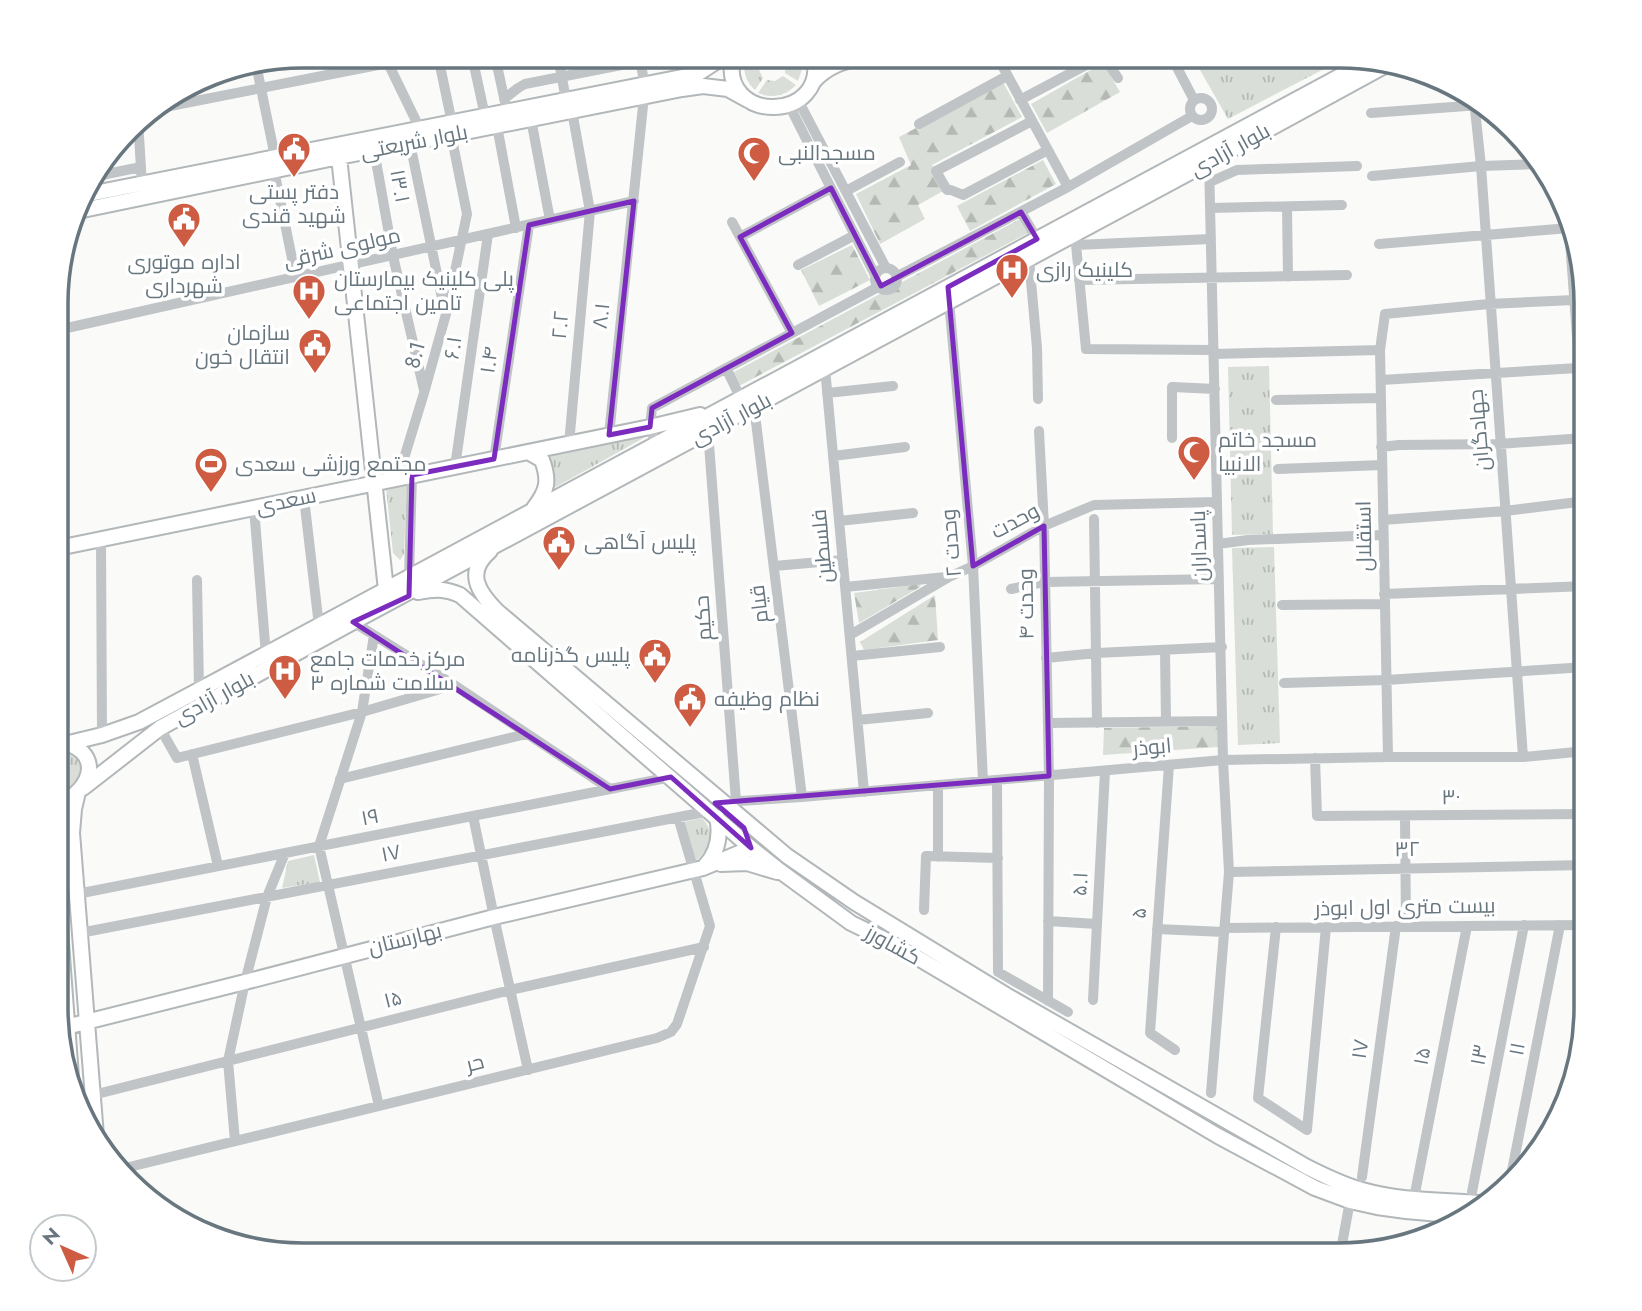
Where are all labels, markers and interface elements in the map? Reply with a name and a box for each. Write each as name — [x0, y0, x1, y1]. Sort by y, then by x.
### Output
street label: بلوار آزادی — [1184, 116, 1276, 184]
street label: بلوار شریعتی — [358, 117, 470, 167]
public building icon: دفتر پستی شهید قندی — [275, 130, 313, 179]
mosque icon: مسجدالنبی — [735, 134, 773, 183]
place label: مسجدالنبی — [778, 138, 876, 168]
street label: ۱۳.۱ — [382, 167, 418, 205]
place label: دفتر پستی شهید قندی — [242, 177, 346, 231]
public building icon: اداره موتوری شهرداری — [165, 200, 203, 249]
street label: مولوی شرقی — [281, 220, 403, 276]
place label: اداره موتوری شهرداری — [127, 247, 241, 301]
hospital icon: کلینیک رازی — [993, 251, 1031, 300]
place label: کلینیک رازی — [1036, 255, 1133, 285]
place label: پلی کلینیک بیمارستان تامین اجتماعی — [334, 264, 514, 318]
hospital icon: پلی کلینیک بیمارستان تامین اجتماعی — [290, 272, 328, 321]
street label: ۸.۱ — [585, 302, 617, 330]
street label: ۲.۲ — [544, 310, 576, 340]
place label: سازمان انتقال خون — [195, 318, 290, 372]
public building icon: سازمان انتقال خون — [296, 326, 334, 375]
street label: ۶.۱ — [437, 335, 469, 361]
street label: 8.1 — [397, 338, 433, 372]
street label: ۱.۴ — [472, 345, 506, 375]
street label: بلوار آزادی — [685, 385, 777, 453]
street label: جهادگران — [1460, 388, 1498, 472]
place label: مسجد خاتم الانبیا — [1218, 425, 1317, 479]
mosque icon: مسجد خاتم الانبیا — [1175, 433, 1213, 482]
sports icon: مجتمع ورزشی سعدی — [192, 445, 230, 494]
place label: مجتمع ورزشی سعدی — [235, 449, 427, 479]
street label: سعدی — [253, 480, 319, 522]
street label: وحدت — [985, 496, 1045, 546]
street label: استقلال — [1348, 500, 1380, 572]
street label: فلسطین — [804, 508, 840, 584]
street label: وحدت ۲ — [933, 508, 969, 578]
street label: پاسداران — [1183, 510, 1215, 582]
public building icon: پلیس آگاهی — [540, 523, 578, 572]
place label: پلیس آگاهی — [584, 527, 696, 557]
street label: وحدت ۴ — [1010, 568, 1042, 640]
street label: قیام — [742, 583, 776, 625]
street label: حکیم — [686, 594, 720, 642]
public building icon: پلیس گذرنامه — [636, 636, 674, 685]
place label: پلیس گذرنامه — [511, 640, 630, 670]
place label: مرکز خدمات جامع سلامت شماره ۳ — [310, 644, 466, 698]
hospital icon: مرکز خدمات جامع سلامت شماره ۳ — [266, 652, 304, 701]
street label: بلوار آزادی — [168, 664, 260, 732]
public building icon: نظام وظیفه — [671, 680, 709, 729]
place label: نظام وظیفه — [714, 684, 820, 714]
street label: ابوذر — [1130, 730, 1173, 764]
street label: ۳۰ — [1441, 782, 1461, 812]
street label: ۱۹ — [359, 801, 381, 833]
street label: ۳۲ — [1394, 834, 1420, 864]
street label: ۱۷ — [379, 836, 403, 870]
street label: ۵.۱ — [1064, 871, 1096, 897]
street label: بیست متری اول ابوذر — [1313, 890, 1496, 924]
street label: ۵ — [1124, 906, 1154, 920]
street label: بهارستان — [365, 915, 445, 963]
street label: کشاورز — [859, 917, 926, 973]
street label: ۱۵ — [381, 982, 405, 1016]
street label: ۱۷ — [1344, 1037, 1376, 1061]
street label: ۱۱ — [1501, 1040, 1533, 1058]
street label: ۱۳ — [1462, 1042, 1496, 1068]
street label: ۱۵ — [1406, 1044, 1438, 1068]
street label: حر — [462, 1046, 487, 1080]
north arrow — [28, 1213, 98, 1283]
text: N — [36, 1221, 66, 1251]

